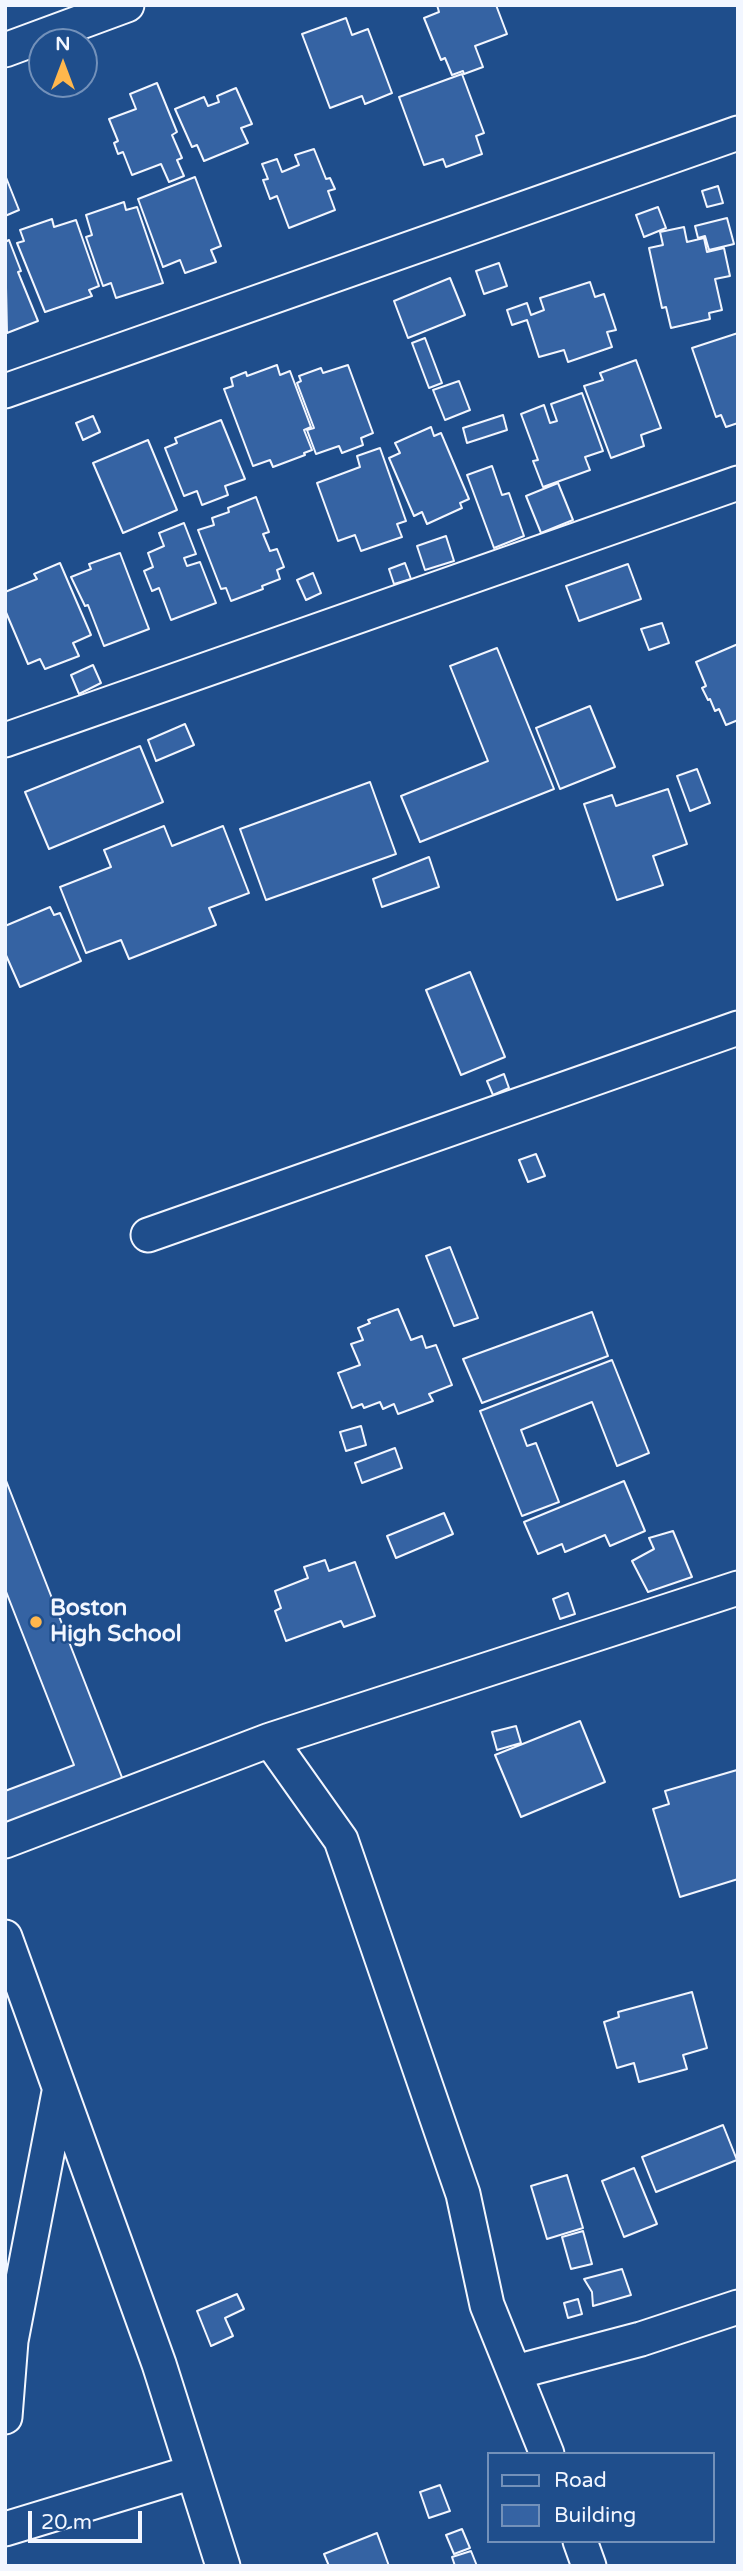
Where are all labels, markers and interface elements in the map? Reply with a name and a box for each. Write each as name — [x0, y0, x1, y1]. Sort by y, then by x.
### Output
north arrow — [28, 28, 98, 98]
text: N — [55, 33, 71, 55]
place label: Boston High School — [50, 1595, 181, 1649]
marker: Boston High School — [28, 1614, 44, 1630]
legend — [488, 2452, 715, 2543]
text: Road — [554, 2468, 607, 2493]
scale bar — [32, 2498, 145, 2542]
text: Building — [554, 2503, 636, 2528]
text: 20 m — [41, 2510, 92, 2535]

